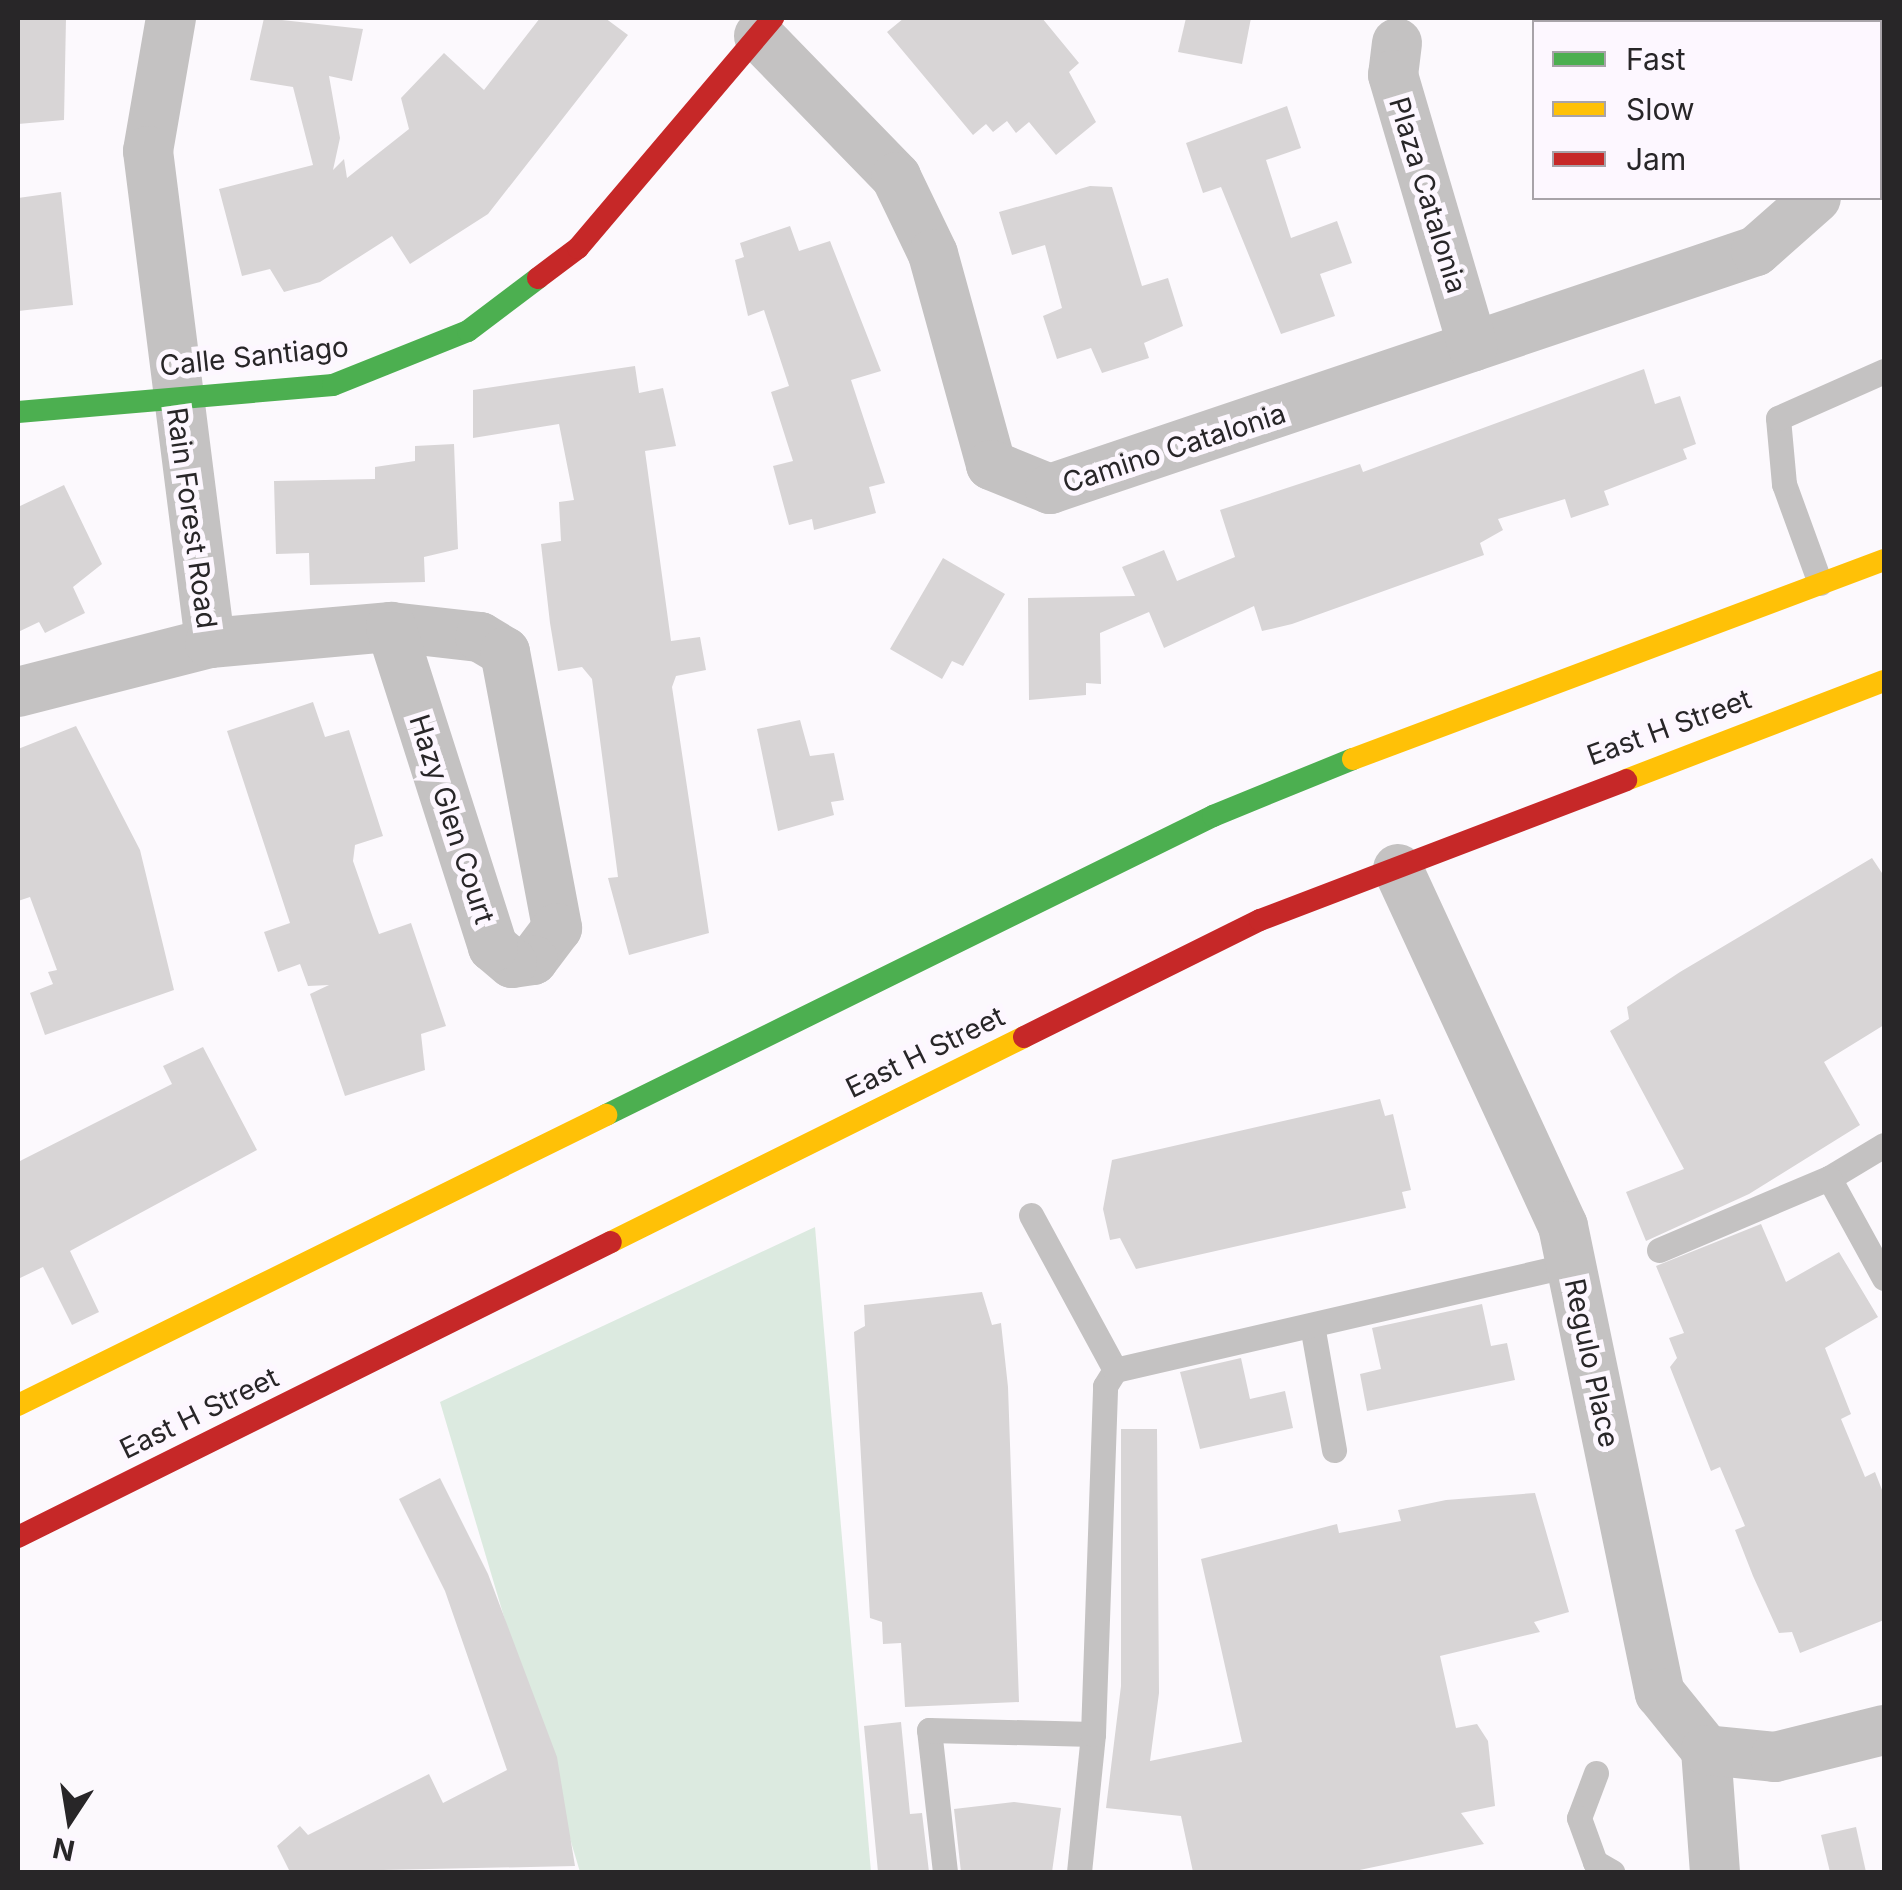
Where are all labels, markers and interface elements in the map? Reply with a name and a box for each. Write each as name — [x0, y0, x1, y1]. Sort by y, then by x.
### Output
legend — [1532, 20, 1882, 200]
text: Fast — [1626, 41, 1685, 77]
text: Slow — [1626, 91, 1695, 127]
street label: Plaza Catalonia — [1382, 93, 1474, 297]
text: Jam — [1626, 141, 1686, 177]
street label: Calle Santiago — [158, 329, 350, 383]
street label: Camino Catalonia — [1058, 396, 1290, 500]
street label: Rain Forest Road — [160, 405, 224, 631]
street label: East H Street — [1582, 682, 1756, 772]
street label: Hazy Glen Court — [402, 710, 502, 928]
street label: East H Street — [840, 999, 1010, 1105]
street label: Regulo Place — [1558, 1275, 1626, 1451]
street label: East H Street — [114, 1360, 284, 1466]
north arrow — [20, 1770, 120, 1870]
text: N — [50, 1830, 78, 1868]

